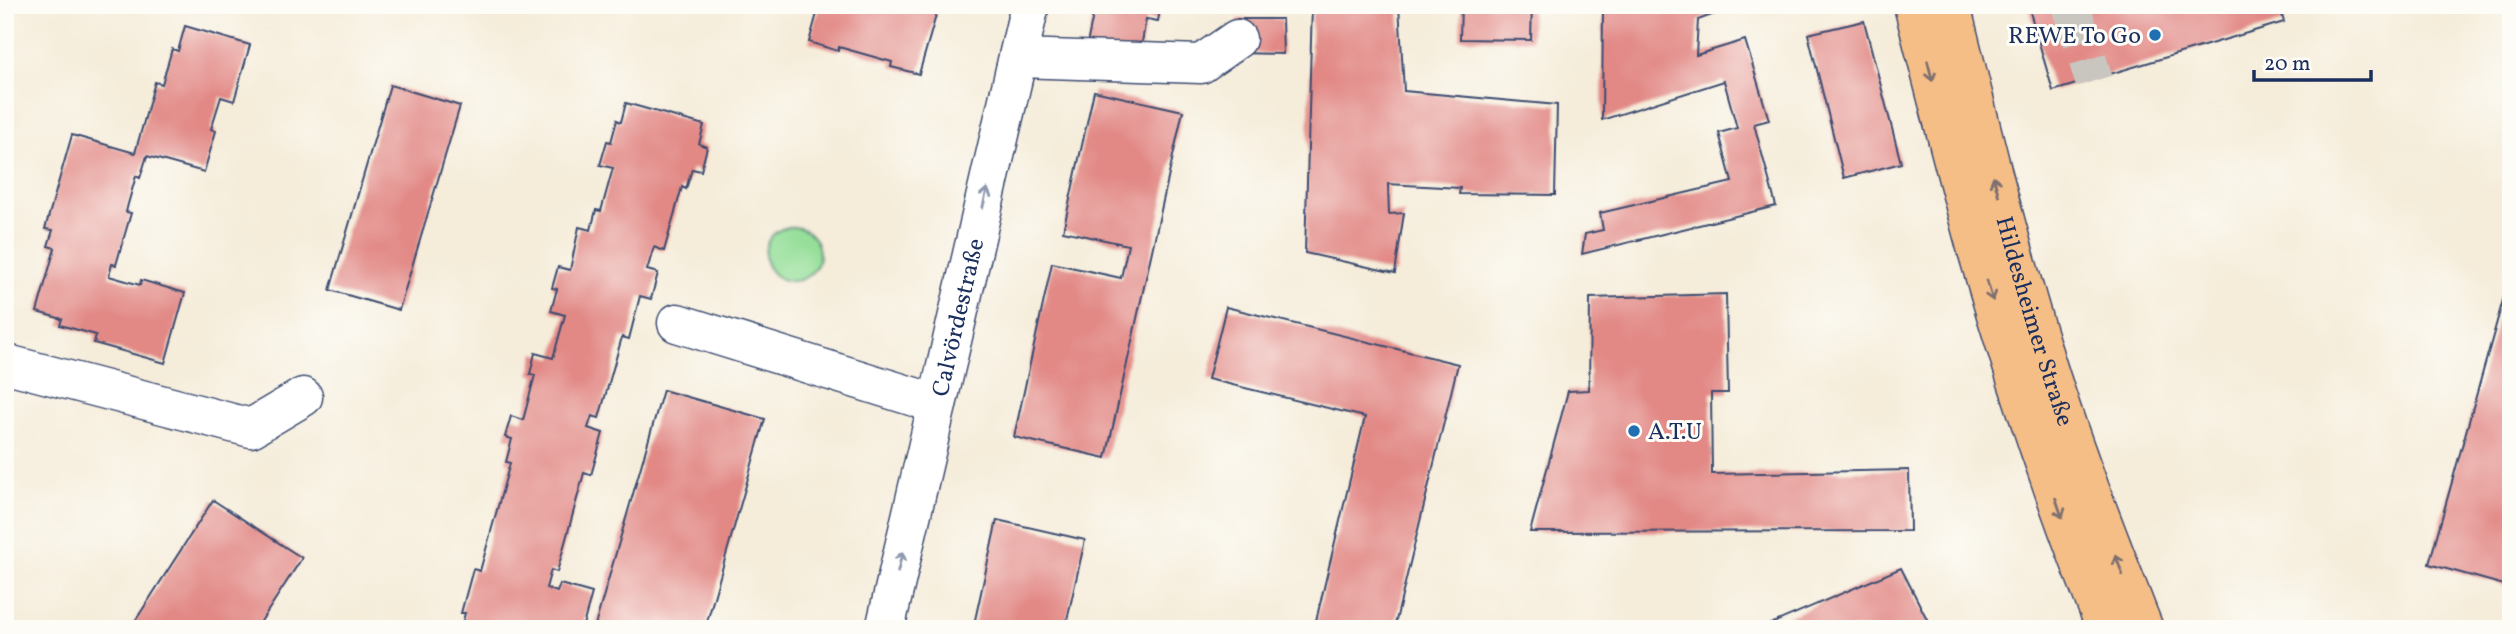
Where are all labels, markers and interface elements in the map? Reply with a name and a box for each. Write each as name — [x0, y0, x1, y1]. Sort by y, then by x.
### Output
place label: REWE To Go — [2008, 20, 2141, 54]
marker: REWE To Go — [2147, 27, 2163, 43]
scale bar — [2254, 38, 2371, 82]
text: 20 m — [2264, 50, 2310, 79]
one-way arrow — [1924, 59, 1937, 82]
one-way arrow — [1989, 175, 2002, 197]
one-way arrow — [979, 187, 993, 210]
street label: Hildesheimer Straße — [1986, 213, 2081, 431]
street label: Calvördestraße — [925, 235, 994, 400]
one-way arrow — [1984, 280, 1997, 302]
place label: A.T.U — [1648, 416, 1702, 450]
marker: A.T.U — [1626, 423, 1642, 439]
one-way arrow — [2054, 496, 2066, 518]
one-way arrow — [894, 551, 907, 574]
one-way arrow — [2112, 555, 2125, 577]

